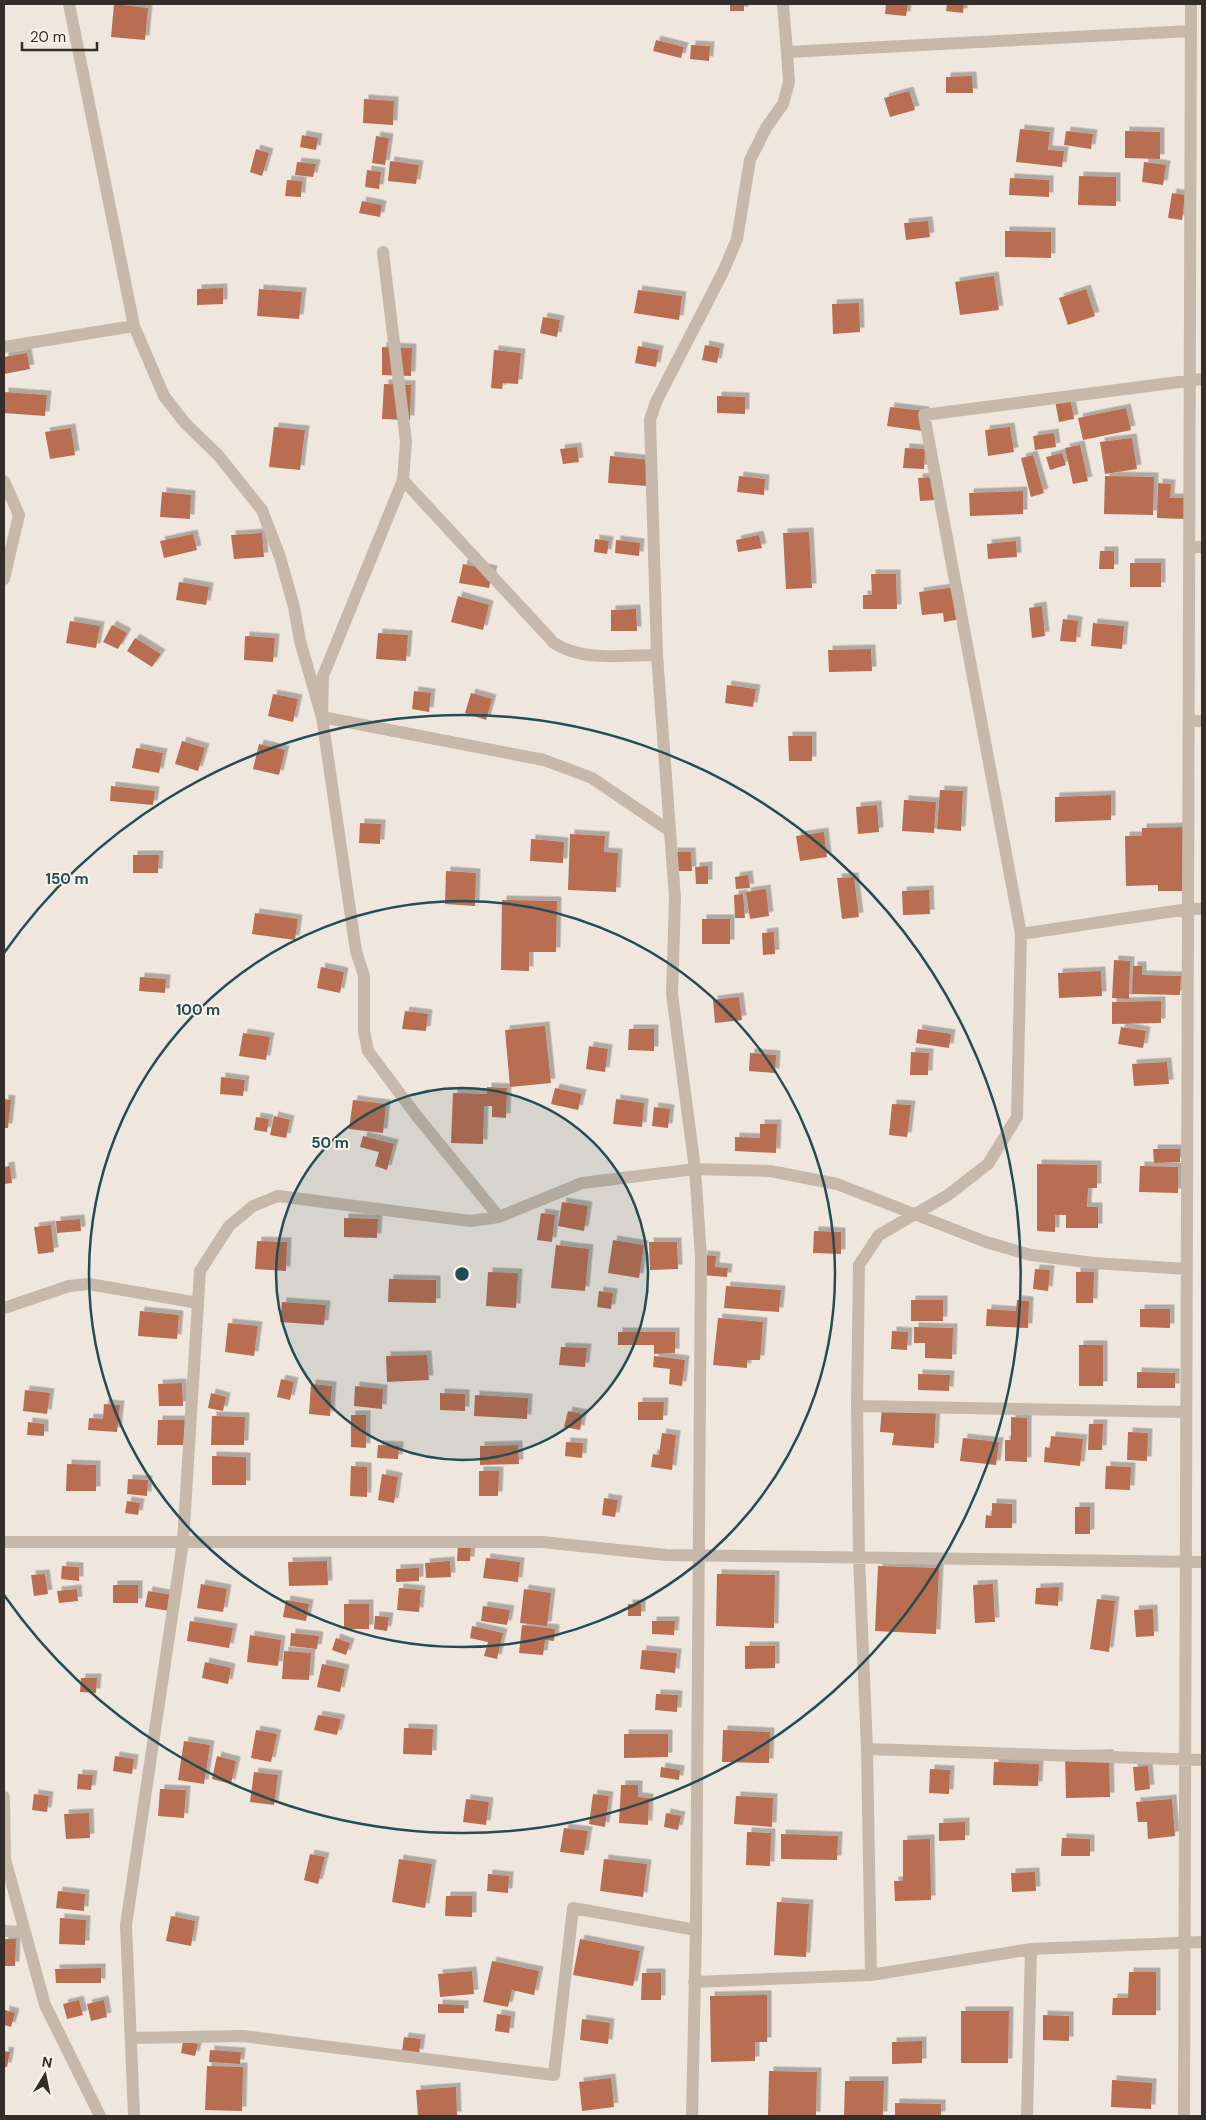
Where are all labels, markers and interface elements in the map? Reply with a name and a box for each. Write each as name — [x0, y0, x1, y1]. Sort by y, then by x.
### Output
scale bar — [22, 20, 98, 52]
text: 20 m — [30, 27, 66, 47]
text: 150 m — [46, 869, 89, 889]
text: 100 m — [176, 1000, 220, 1020]
text: 50 m — [311, 1133, 349, 1153]
centre of rings — [453, 1265, 471, 1283]
north arrow — [20, 2050, 70, 2100]
text: N — [41, 2052, 54, 2072]

